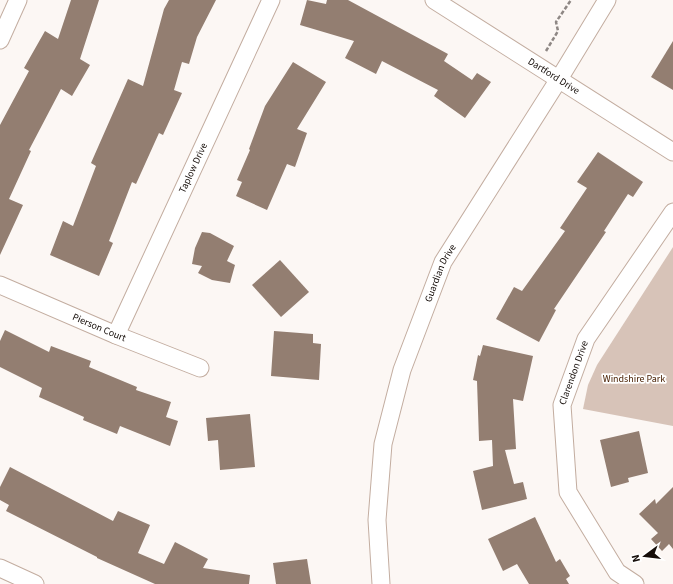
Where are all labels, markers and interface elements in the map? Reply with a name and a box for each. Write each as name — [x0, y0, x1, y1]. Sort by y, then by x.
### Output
street label: Dartford Drive — [525, 54, 582, 98]
street label: Taplow Drive — [176, 140, 211, 196]
street label: Guardian Drive — [421, 241, 460, 304]
street label: Pierson Court — [70, 310, 129, 345]
street label: Clarendon Drive — [556, 339, 592, 407]
park label: Windshire Park — [603, 372, 665, 386]
north arrow — [625, 536, 665, 576]
text: N — [628, 553, 644, 564]

